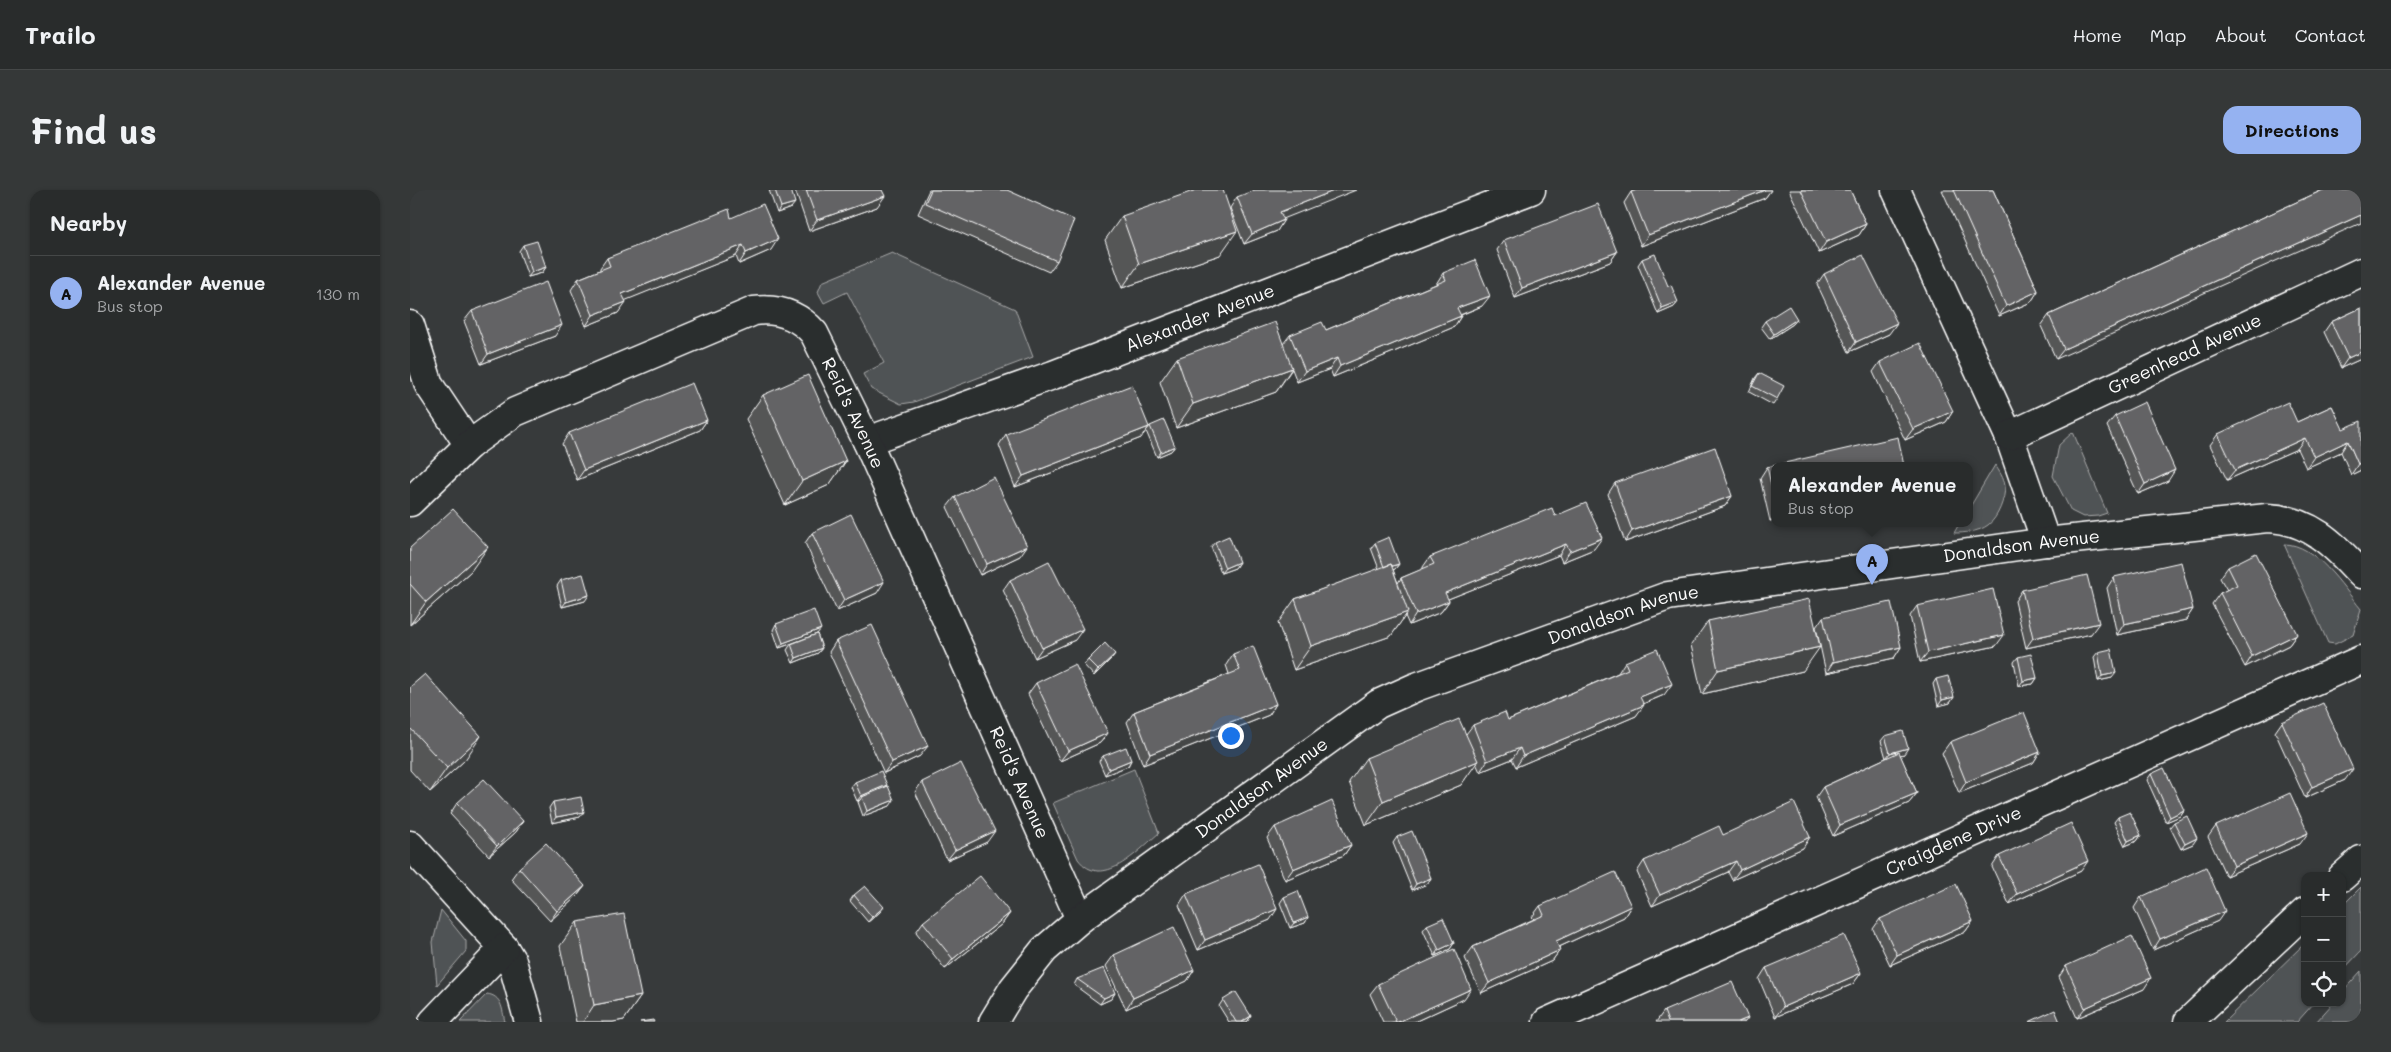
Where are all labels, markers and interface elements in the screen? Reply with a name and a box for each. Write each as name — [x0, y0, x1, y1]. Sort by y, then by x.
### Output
text: Trailo — [25, 19, 96, 50]
text: Home — [2073, 23, 2122, 47]
text: Map — [2150, 23, 2186, 47]
text: About — [2214, 23, 2267, 47]
text: Contact — [2295, 23, 2366, 47]
button: Directions — [2223, 106, 2361, 154]
text: Find us — [30, 107, 157, 153]
text: Nearby — [50, 209, 127, 236]
text: Alexander Avenue — [97, 270, 265, 295]
street label: Alexander Avenue — [1122, 277, 1278, 357]
text: A — [60, 283, 72, 304]
text: 130 m — [316, 283, 360, 304]
text: Bus stop — [97, 295, 163, 316]
street label: Greenhead Avenue — [2104, 307, 2265, 399]
street label: Reid's Avenue — [817, 353, 891, 472]
popup — [1771, 462, 1973, 527]
text: Alexander Avenue — [1788, 472, 1956, 497]
text: Bus stop — [1788, 497, 1854, 518]
street label: Donaldson Avenue — [1942, 523, 2101, 568]
pin: A — [1856, 544, 1888, 585]
street label: Donaldson Avenue — [1544, 579, 1700, 649]
street label: Reid's Avenue — [985, 722, 1056, 842]
your location — [1218, 723, 1244, 749]
street label: Donaldson Avenue — [1190, 731, 1332, 843]
street label: Craigdene Drive — [1882, 800, 2025, 881]
map controls — [2301, 872, 2346, 1007]
button: + — [2301, 872, 2346, 917]
button: − — [2301, 917, 2346, 962]
button: locate — [2301, 962, 2346, 1007]

